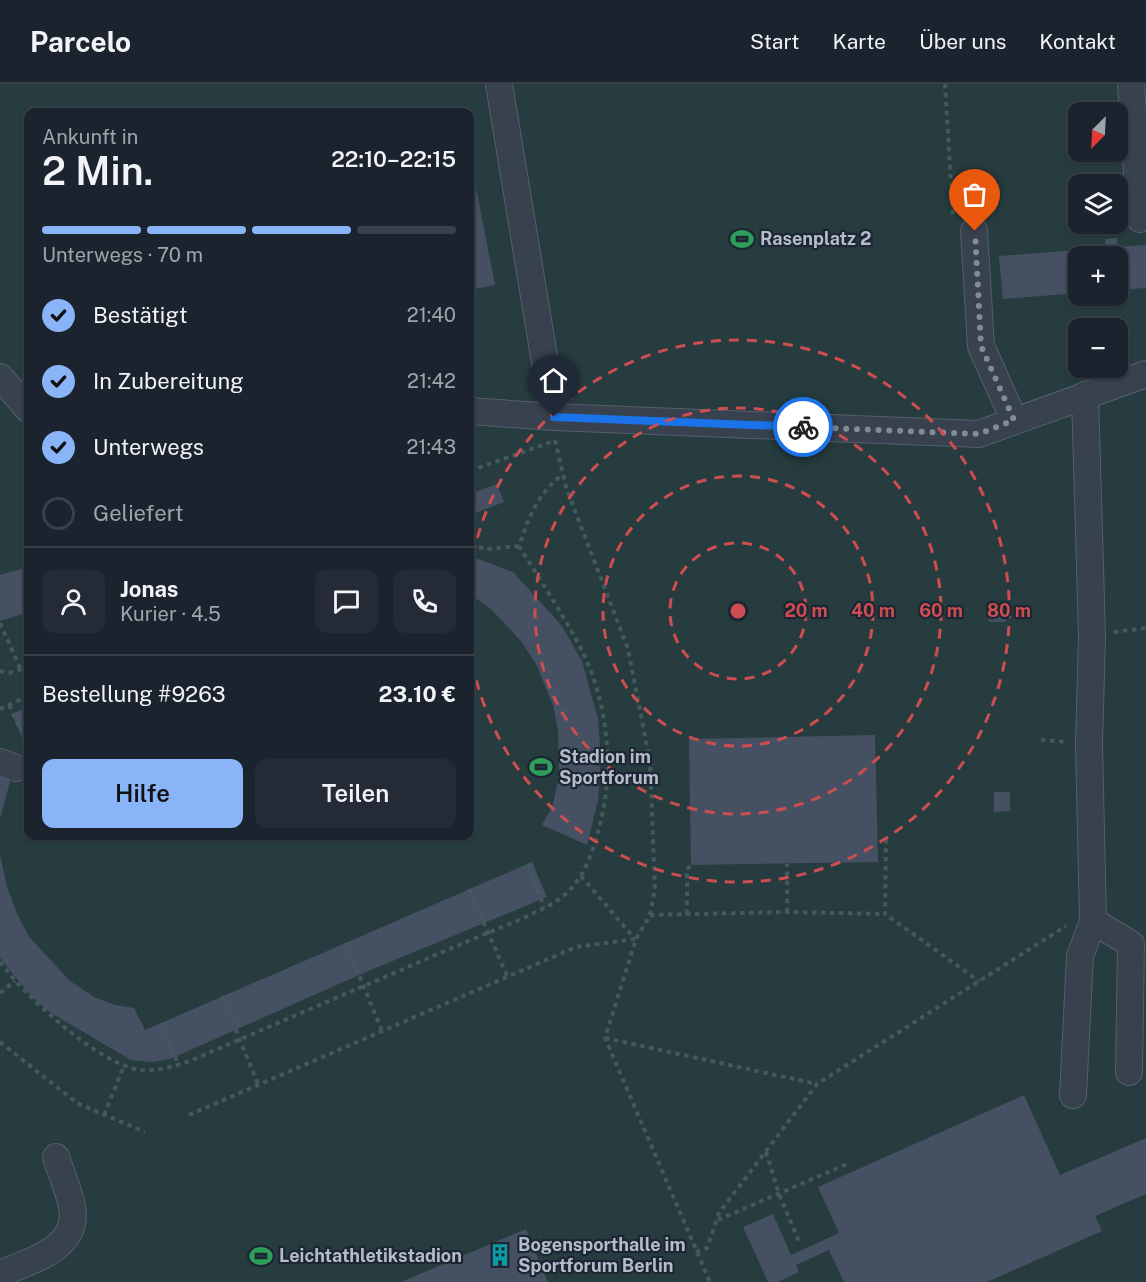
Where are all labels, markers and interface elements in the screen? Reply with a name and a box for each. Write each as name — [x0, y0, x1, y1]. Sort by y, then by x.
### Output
text: Parcelo — [30, 25, 131, 58]
text: Start — [750, 29, 799, 54]
text: Karte — [832, 29, 886, 54]
text: Über uns — [919, 29, 1006, 54]
text: Kontakt — [1039, 29, 1116, 54]
north arrow — [1068, 102, 1128, 162]
map controls — [1068, 102, 1128, 378]
text: Ankunft in — [42, 125, 138, 149]
text: 22:10–22:15 — [331, 146, 456, 172]
text: 2 Min. — [42, 148, 153, 194]
pin — [949, 169, 1000, 231]
button: layers — [1068, 174, 1128, 234]
icon: bag — [958, 178, 991, 211]
sports icon: Rasenplatz 2 — [729, 226, 755, 252]
place label: Rasenplatz 2 — [760, 228, 871, 249]
text: Unterwegs · 70 m — [42, 243, 203, 267]
button: + — [1068, 246, 1128, 306]
icon: check — [42, 299, 75, 332]
text: Bestätigt — [93, 302, 188, 328]
text: 21:40 — [407, 303, 456, 327]
button: − — [1068, 318, 1128, 378]
pin — [528, 355, 579, 417]
icon: home — [537, 364, 570, 397]
icon: check — [42, 365, 75, 398]
text: In Zubereitung — [93, 368, 244, 394]
text: 21:42 — [407, 369, 456, 393]
courier — [773, 397, 833, 457]
icon: bike — [787, 411, 820, 444]
icon: check — [42, 431, 75, 464]
text: Unterwegs — [93, 434, 204, 460]
text: 21:43 — [406, 435, 456, 459]
text: Geliefert — [93, 500, 183, 526]
button: person — [42, 570, 105, 633]
button: chat — [315, 570, 378, 633]
button: phone — [393, 570, 456, 633]
text: Jonas — [120, 576, 178, 602]
text: 20 m — [784, 600, 828, 621]
text: 40 m — [851, 600, 895, 621]
text: 60 m — [919, 600, 963, 621]
text: 80 m — [987, 600, 1031, 621]
centre of rings — [728, 601, 748, 621]
text: Kurier · 4.5 — [120, 602, 221, 626]
text: Bestellung #9263 — [42, 681, 226, 707]
text: 23.10 € — [379, 681, 456, 707]
place label: Stadion im Sportforum — [559, 746, 659, 788]
sports icon: Stadion im Sportforum — [528, 754, 554, 780]
button: Hilfe — [42, 759, 243, 828]
button: Teilen — [255, 759, 456, 828]
place label: Bogensporthalle im Sportforum Berlin — [518, 1234, 686, 1276]
building icon: Bogensporthalle im Sportforum Berlin — [487, 1242, 513, 1268]
sports icon: Leichtathletikstadion — [248, 1243, 274, 1269]
place label: Leichtathletikstadion — [279, 1245, 462, 1266]

